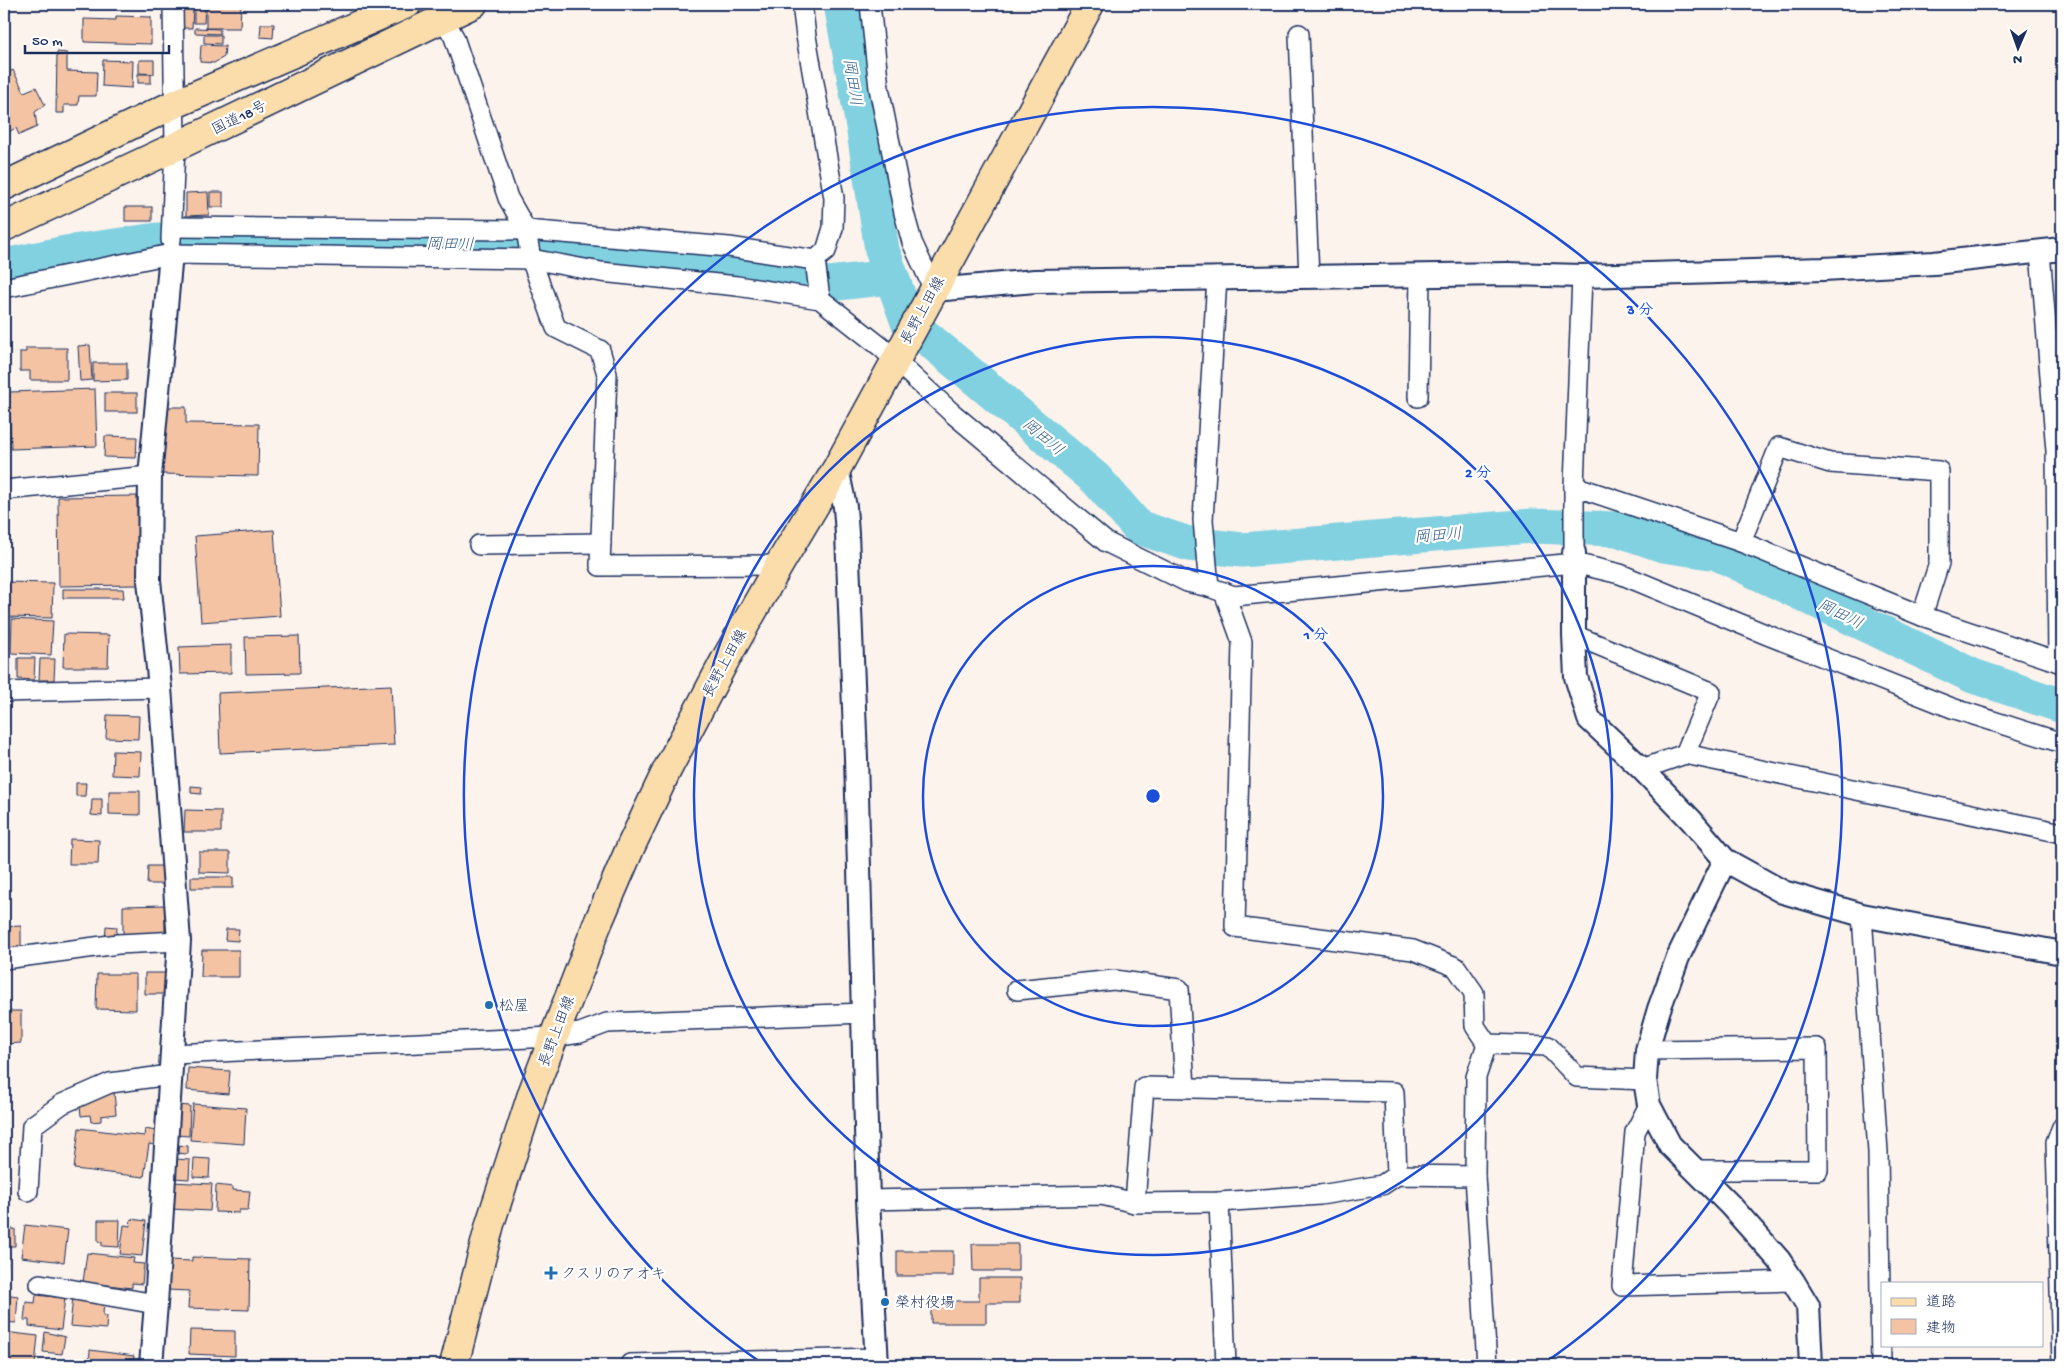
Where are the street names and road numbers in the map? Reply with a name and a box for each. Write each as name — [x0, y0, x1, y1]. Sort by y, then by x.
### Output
street label: 国道18号 — [209, 98, 270, 140]
street label: 長野上田線 — [897, 273, 950, 348]
street label: 長野上田線 — [699, 626, 752, 701]
street label: 長野上田線 — [535, 993, 580, 1070]

